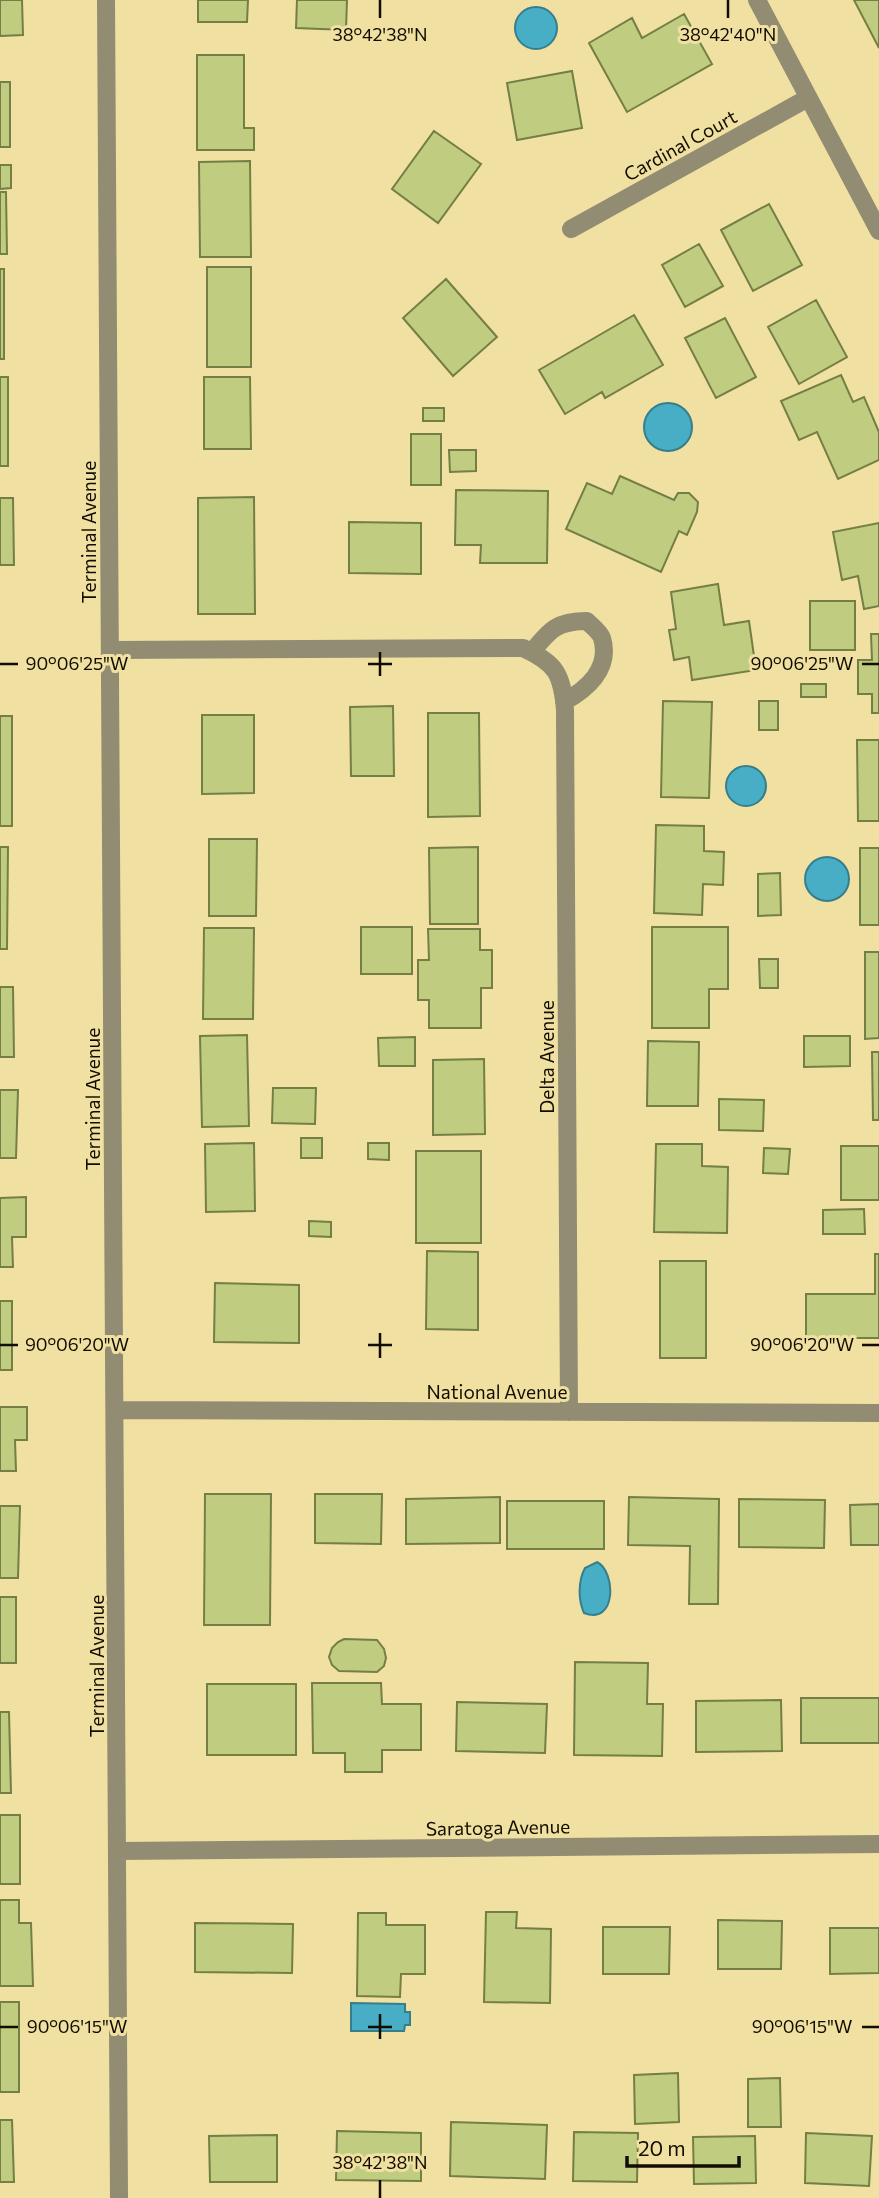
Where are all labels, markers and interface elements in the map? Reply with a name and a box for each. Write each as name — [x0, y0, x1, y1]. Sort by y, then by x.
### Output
text: 38°42'38"N — [332, 23, 428, 45]
text: 38°42'40"N — [680, 23, 776, 45]
street label: Cardinal Court — [619, 104, 741, 186]
street label: Terminal Avenue — [77, 461, 100, 603]
text: 90°06'25"W — [26, 652, 128, 674]
text: 90°06'25"W — [751, 652, 853, 674]
street label: Delta Avenue — [535, 1000, 558, 1114]
street label: Terminal Avenue — [81, 1028, 104, 1170]
text: 90°06'20"W — [25, 1333, 129, 1355]
text: 90°06'20"W — [750, 1333, 854, 1355]
street label: National Avenue — [427, 1380, 567, 1403]
street label: Terminal Avenue — [85, 1595, 108, 1737]
street label: Saratoga Avenue — [426, 1814, 570, 1840]
text: 90°06'15"W — [27, 2015, 127, 2037]
text: 90°06'15"W — [752, 2015, 852, 2037]
scale bar — [627, 2124, 739, 2168]
text: 20 m — [638, 2135, 686, 2160]
text: 38°42'38"N — [332, 2151, 428, 2173]

